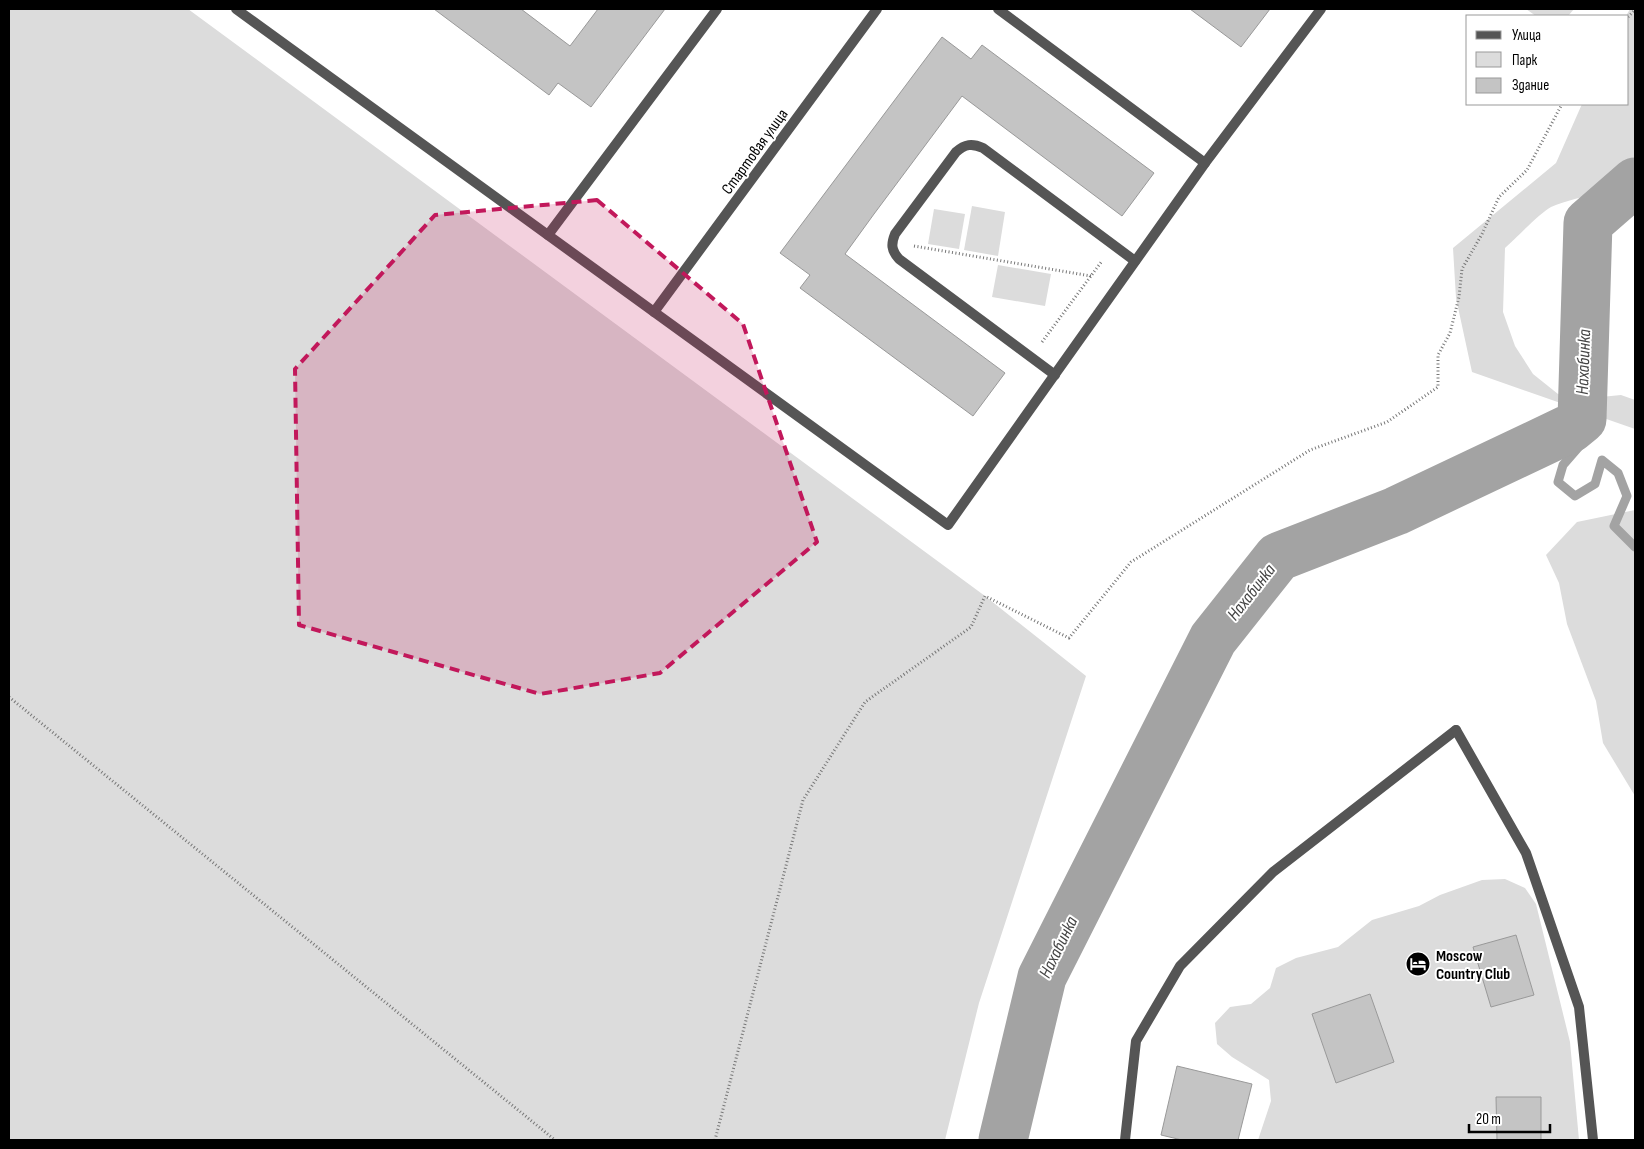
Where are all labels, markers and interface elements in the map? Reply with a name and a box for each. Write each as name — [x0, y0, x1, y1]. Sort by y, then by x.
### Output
legend — [1466, 15, 1629, 105]
text: Улица — [1512, 26, 1541, 45]
text: Парк — [1512, 51, 1538, 70]
text: Здание — [1512, 76, 1549, 95]
street label: Стартовая улица — [718, 106, 792, 198]
water label: Нахабинка — [1572, 328, 1595, 395]
water label: Нахабинка — [1223, 559, 1280, 625]
water label: Нахабинка — [1035, 912, 1083, 981]
place label: Moscow Country Club — [1436, 947, 1510, 984]
hotel icon: Moscow Country Club — [1405, 951, 1431, 977]
scale bar — [1469, 1102, 1550, 1134]
text: 20 m — [1476, 1110, 1501, 1129]

